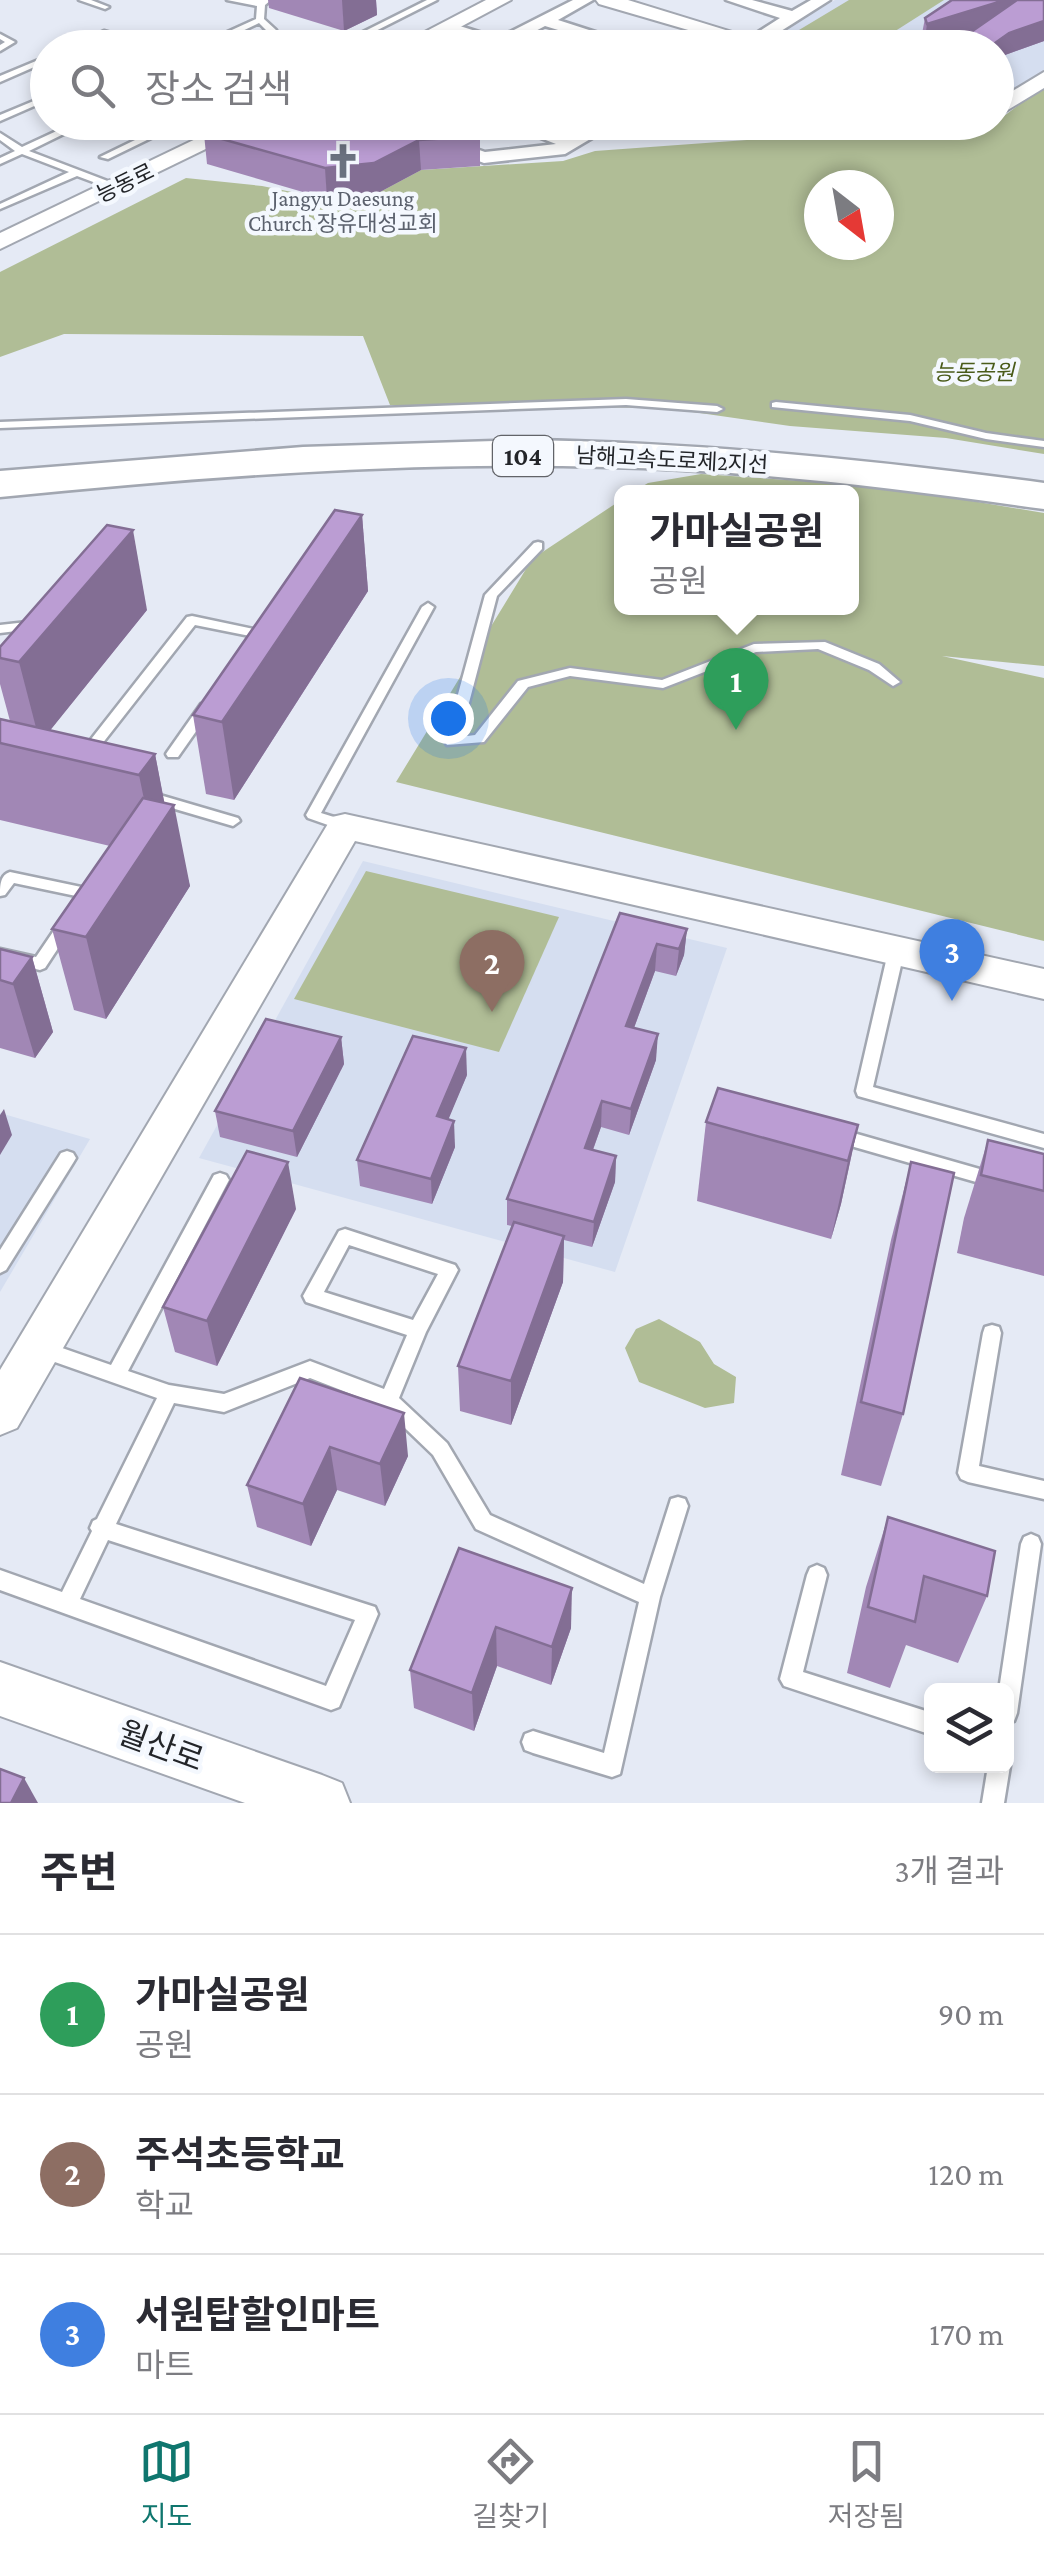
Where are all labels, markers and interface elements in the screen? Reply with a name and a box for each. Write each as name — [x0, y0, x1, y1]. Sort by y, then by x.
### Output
search box — [30, 30, 1014, 140]
icon: search — [65, 58, 120, 113]
text: 장소 검색 — [145, 68, 292, 110]
church icon: Jangyu Daesung Church 장유대성교회 — [324, 142, 362, 180]
street label: 능동로 — [92, 158, 158, 208]
north arrow — [804, 170, 894, 260]
place label: Jangyu Daesung Church 장유대성교회 — [248, 186, 438, 236]
park label: 능동공원 — [934, 360, 1016, 385]
road number: 104 — [493, 436, 553, 476]
street label: 남해고속도로제2지선 — [575, 442, 769, 478]
popup — [614, 485, 859, 615]
text: 가마실공원 — [649, 510, 824, 552]
text: 공원 — [649, 563, 708, 599]
pin: 1 — [704, 648, 768, 730]
your location — [423, 693, 474, 744]
pin: 3 — [920, 918, 984, 1001]
pin: 2 — [460, 930, 524, 1012]
map controls — [924, 1683, 1014, 1773]
button: layers — [924, 1683, 1014, 1773]
street label: 월산로 — [113, 1714, 209, 1778]
text: 주변 — [40, 1849, 117, 1896]
text: 3개 결과 — [894, 1853, 1004, 1889]
text: 가마실공원 — [135, 1974, 310, 2016]
text: 1 — [67, 1996, 78, 2032]
text: 90 m — [938, 1996, 1004, 2032]
text: 공원 — [135, 2027, 194, 2063]
text: 주석초등학교 — [135, 2134, 345, 2176]
text: 2 — [64, 2156, 81, 2192]
text: 120 m — [928, 2156, 1004, 2192]
text: 학교 — [135, 2187, 194, 2223]
text: 서원탑할인마트 — [135, 2294, 380, 2336]
text: 3 — [65, 2316, 80, 2352]
text: 170 m — [929, 2316, 1004, 2352]
text: 마트 — [135, 2347, 194, 2383]
tab: 지도 — [139, 2434, 194, 2534]
tab: 길찾기 — [472, 2434, 549, 2534]
tab: 저장됨 — [828, 2434, 905, 2534]

